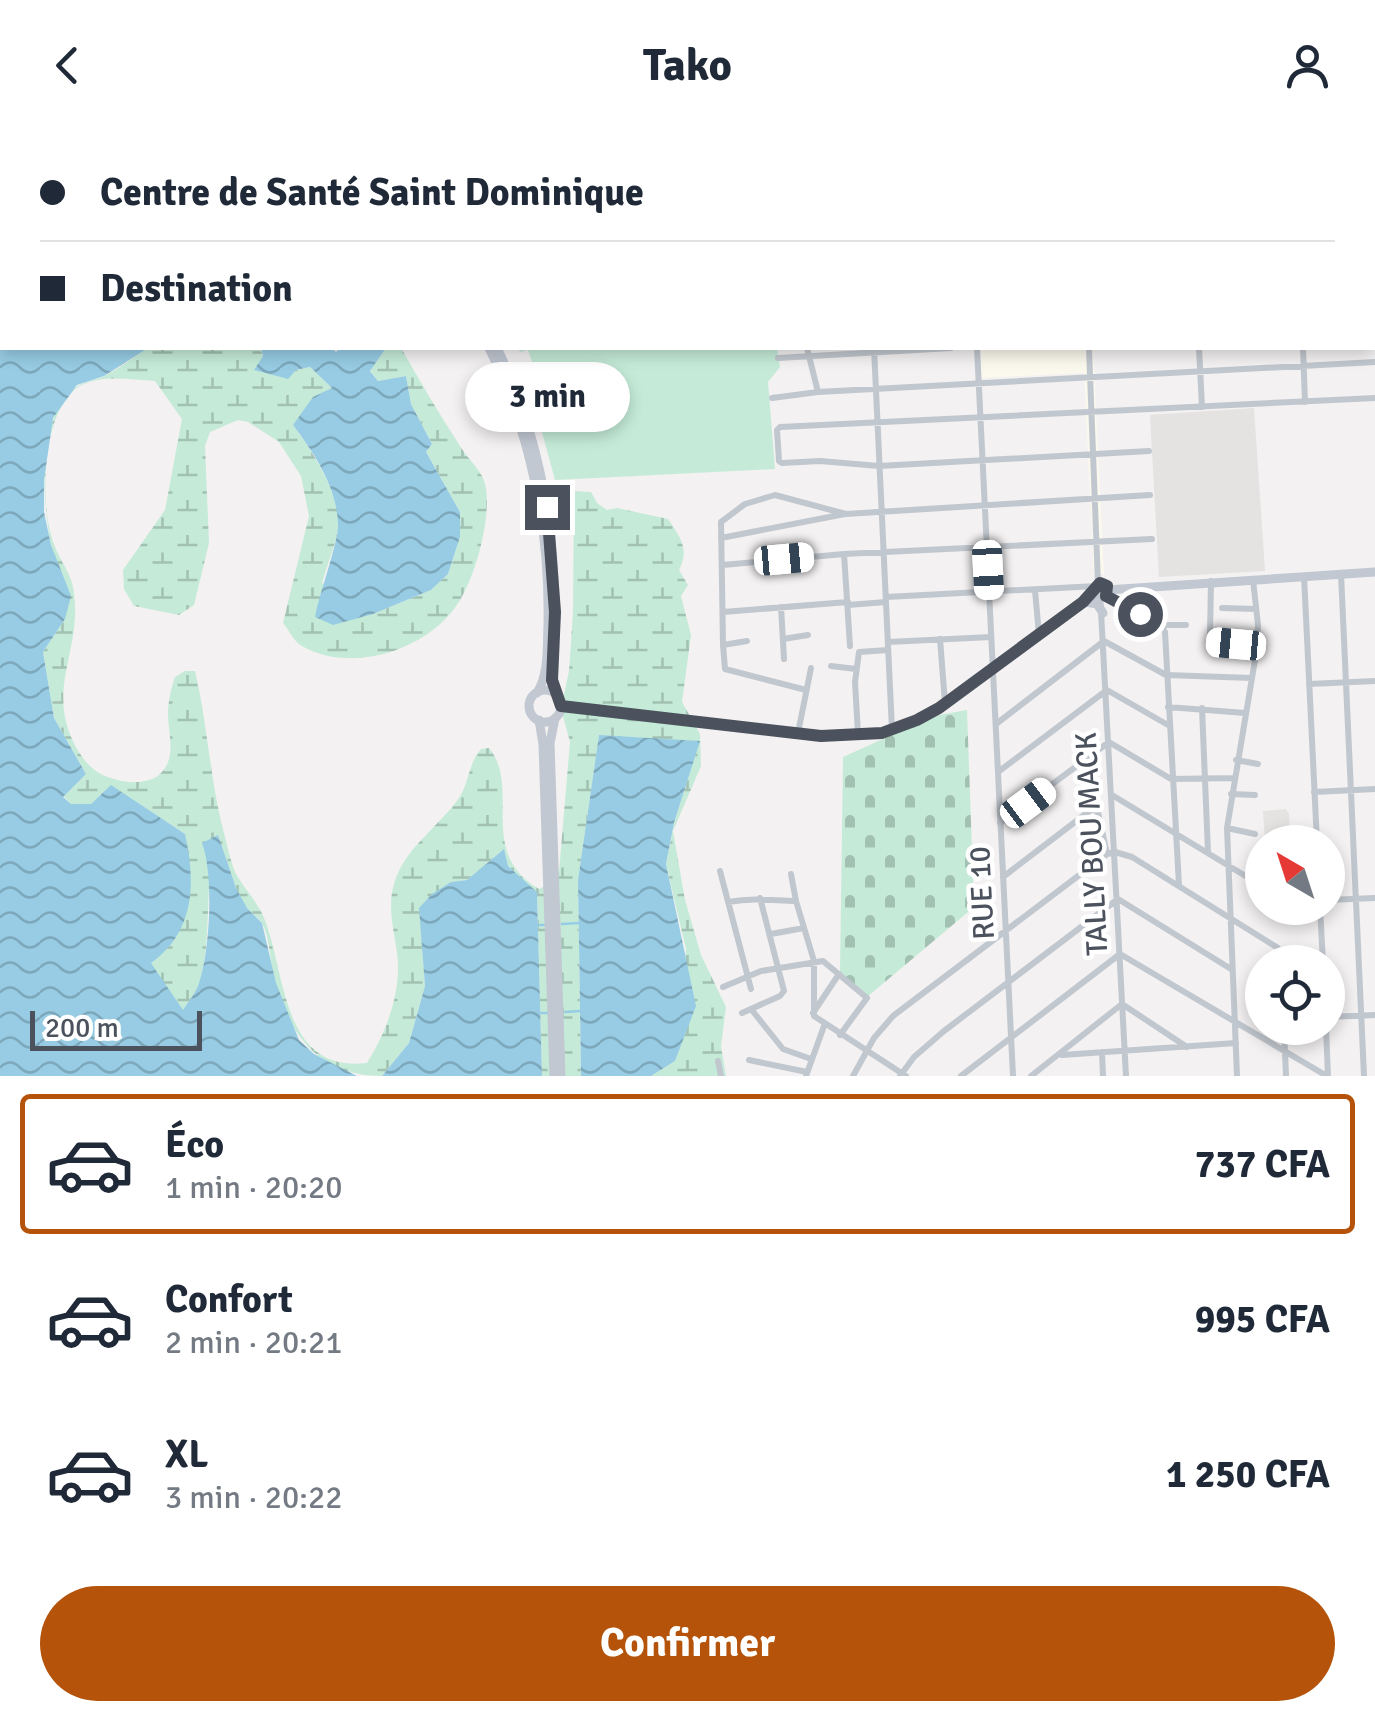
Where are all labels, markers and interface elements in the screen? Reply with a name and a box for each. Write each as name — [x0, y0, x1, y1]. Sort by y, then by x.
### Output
icon: back — [40, 38, 95, 93]
text: Tako — [643, 38, 732, 93]
icon: person — [1280, 38, 1335, 93]
text: Centre de Santé Saint Dominique — [100, 169, 644, 216]
text: Destination — [100, 265, 293, 312]
callout: 3 min — [464, 362, 630, 432]
text: 3 min — [509, 377, 586, 416]
route end — [525, 485, 570, 530]
car — [971, 539, 1005, 601]
car — [753, 541, 815, 577]
route start — [1118, 592, 1163, 637]
car — [1205, 626, 1267, 662]
street label: TALLY BOU MACK — [1068, 731, 1116, 957]
car — [995, 773, 1061, 833]
north arrow — [1245, 825, 1345, 925]
map controls — [1245, 825, 1345, 1045]
street label: RUE 10 — [961, 845, 1003, 941]
button: locate — [1245, 945, 1345, 1045]
scale bar — [30, 1006, 202, 1050]
text: 200 m — [45, 1011, 119, 1045]
icon: car — [45, 1119, 135, 1209]
text: Éco — [165, 1121, 224, 1168]
text: 737 CFA — [1195, 1141, 1330, 1188]
text: 1 min · 20:20 — [165, 1168, 343, 1207]
icon: car — [45, 1274, 135, 1364]
text: Confort — [165, 1276, 293, 1323]
text: 995 CFA — [1195, 1296, 1330, 1343]
text: 2 min · 20:21 — [165, 1323, 343, 1362]
icon: car — [45, 1429, 135, 1519]
text: XL — [165, 1431, 208, 1478]
text: 1 250 CFA — [1166, 1451, 1330, 1498]
text: 3 min · 20:22 — [165, 1478, 343, 1517]
button: Confirmer — [40, 1586, 1335, 1701]

